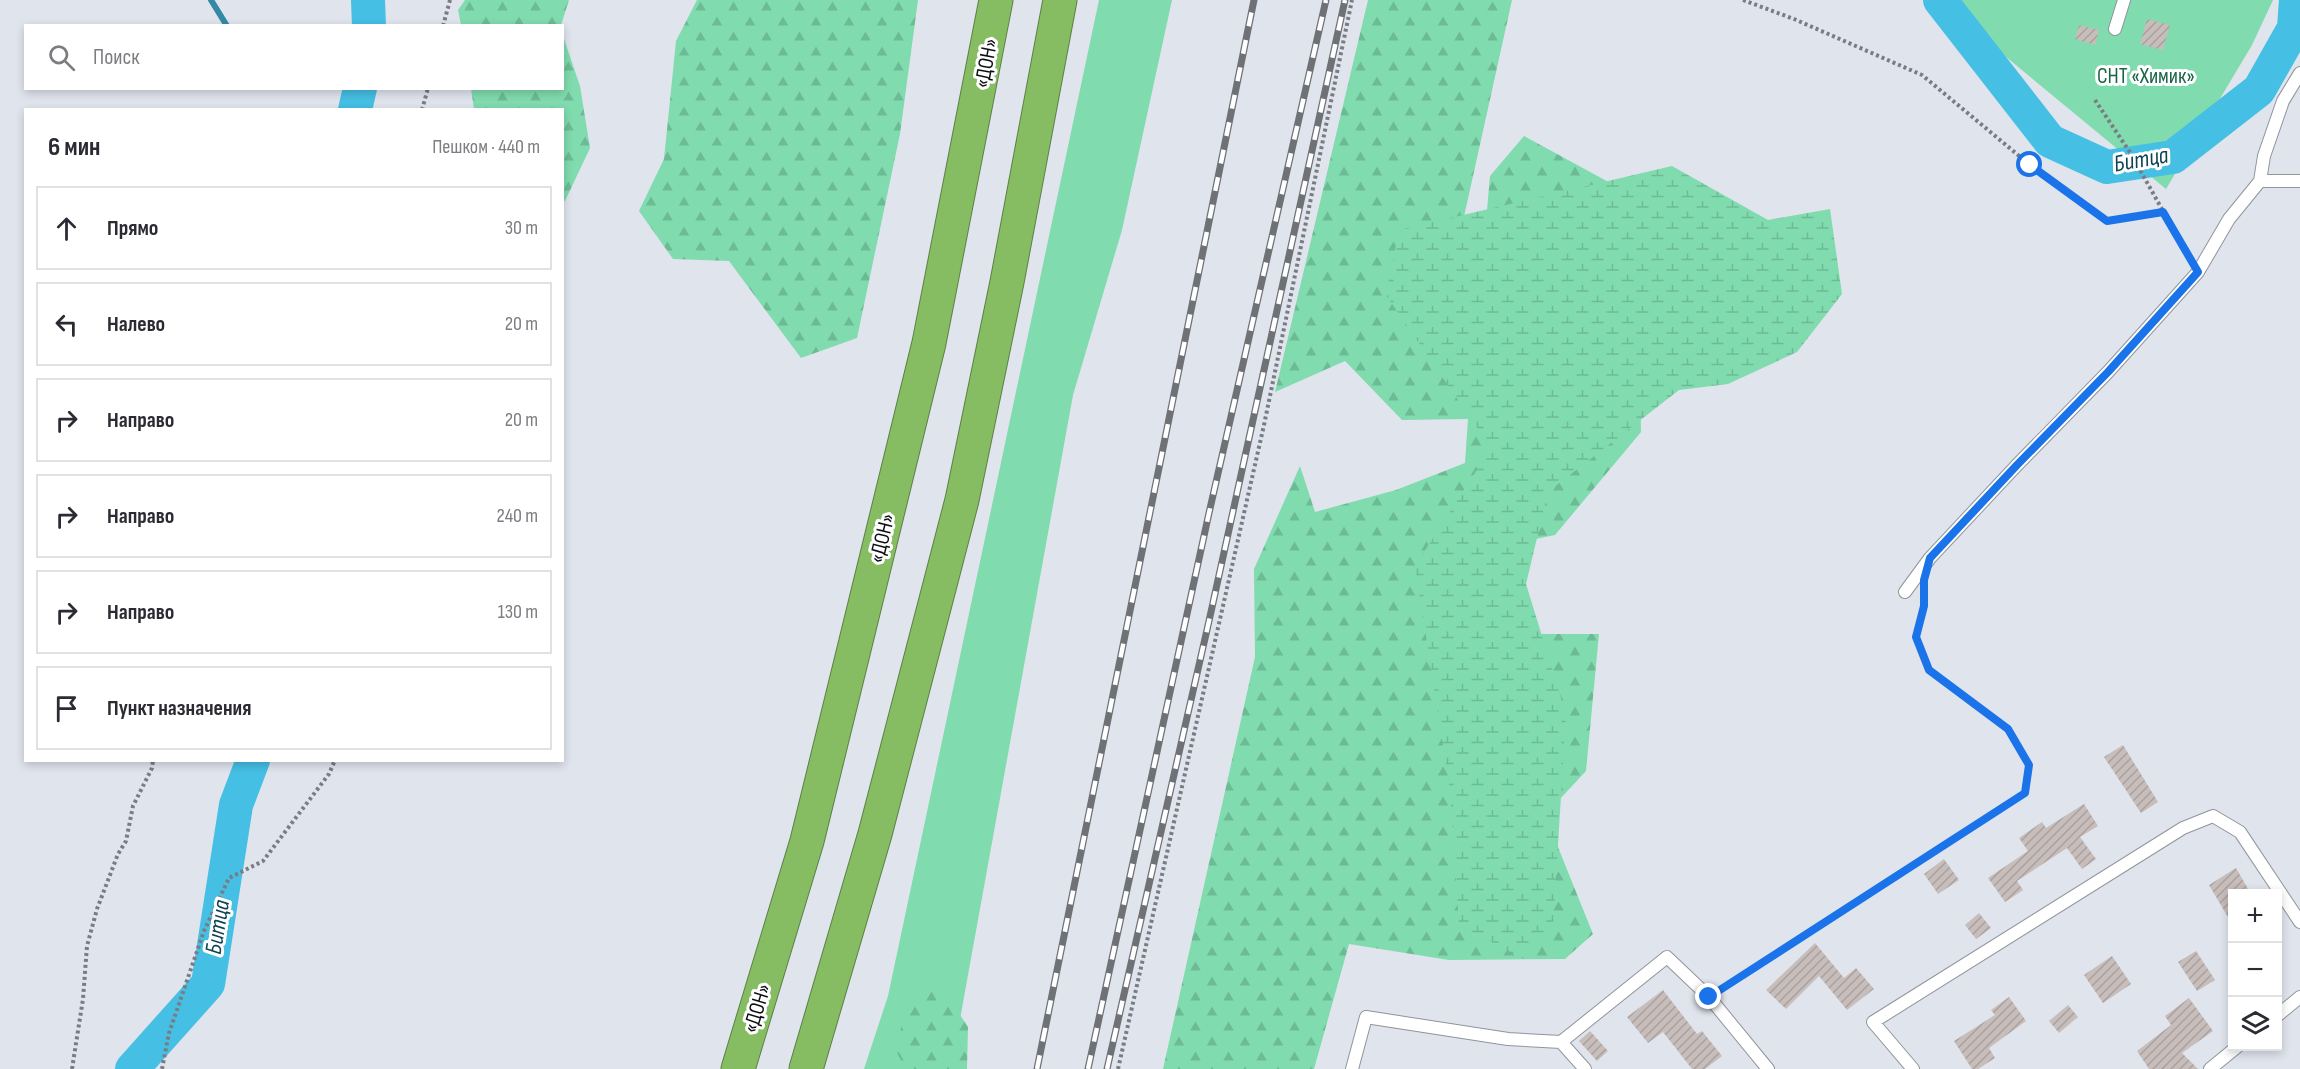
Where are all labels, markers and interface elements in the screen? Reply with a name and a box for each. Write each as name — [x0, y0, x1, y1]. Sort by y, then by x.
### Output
search box — [24, 24, 564, 90]
street label: «ДОН» — [968, 36, 1005, 90]
icon: search — [45, 41, 78, 74]
text: Поиск — [93, 44, 139, 71]
park label: СНТ «Химик» — [2097, 63, 2195, 90]
text: 6 мин — [48, 132, 100, 163]
text: Пешком · 440 m — [432, 135, 540, 159]
water label: Битца — [2112, 140, 2171, 179]
route start — [2016, 151, 2042, 177]
icon: ahead — [50, 212, 83, 245]
text: Прямо — [107, 215, 158, 242]
text: 30 m — [505, 216, 538, 240]
icon: left — [50, 308, 83, 341]
text: Налево — [107, 311, 165, 338]
text: 20 m — [505, 312, 538, 336]
icon: right — [50, 404, 83, 437]
text: Направо — [107, 407, 174, 434]
text: 20 m — [505, 408, 538, 432]
icon: right — [50, 500, 83, 533]
text: Направо — [107, 503, 174, 530]
text: 240 m — [497, 504, 538, 528]
street label: «ДОН» — [863, 511, 902, 566]
icon: right — [50, 596, 83, 629]
text: Направо — [107, 599, 174, 626]
text: 130 m — [498, 600, 538, 624]
icon: arrive — [50, 692, 83, 725]
text: Пункт назначения — [107, 695, 251, 722]
map controls — [2228, 889, 2282, 1051]
button: + — [2228, 889, 2282, 943]
water label: Битца — [199, 897, 236, 956]
button: − — [2228, 943, 2282, 997]
street label: «ДОН» — [737, 981, 778, 1036]
route end — [1695, 983, 1721, 1009]
button: layers — [2228, 997, 2282, 1051]

